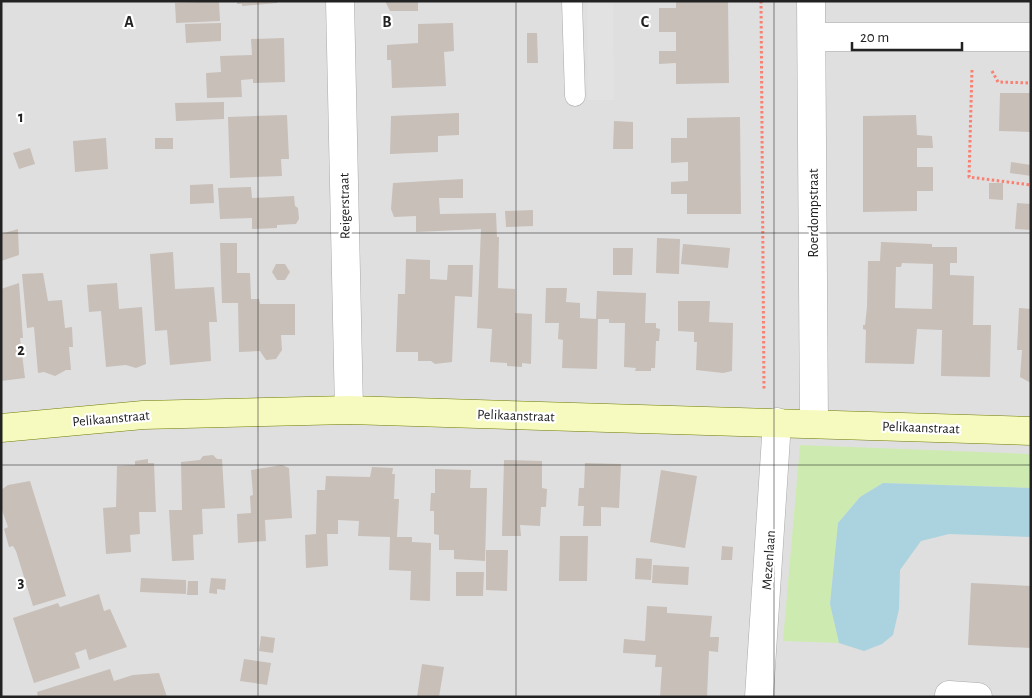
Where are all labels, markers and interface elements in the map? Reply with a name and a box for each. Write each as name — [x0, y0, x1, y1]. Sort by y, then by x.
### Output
text: A — [124, 14, 134, 30]
text: B — [382, 14, 392, 30]
text: C — [641, 14, 650, 30]
scale bar — [852, 20, 962, 52]
text: 20 m — [860, 30, 889, 45]
text: 1 — [18, 109, 24, 125]
street label: Roerdompstraat — [807, 168, 821, 257]
street label: Reigerstraat — [337, 172, 353, 239]
text: 2 — [17, 342, 25, 358]
street label: Pelikaanstraat — [477, 408, 555, 424]
street label: Pelikaanstraat — [72, 409, 151, 429]
street label: Pelikaanstraat — [882, 420, 960, 436]
street label: Mezenlaan — [760, 530, 778, 590]
text: 3 — [18, 574, 25, 590]

